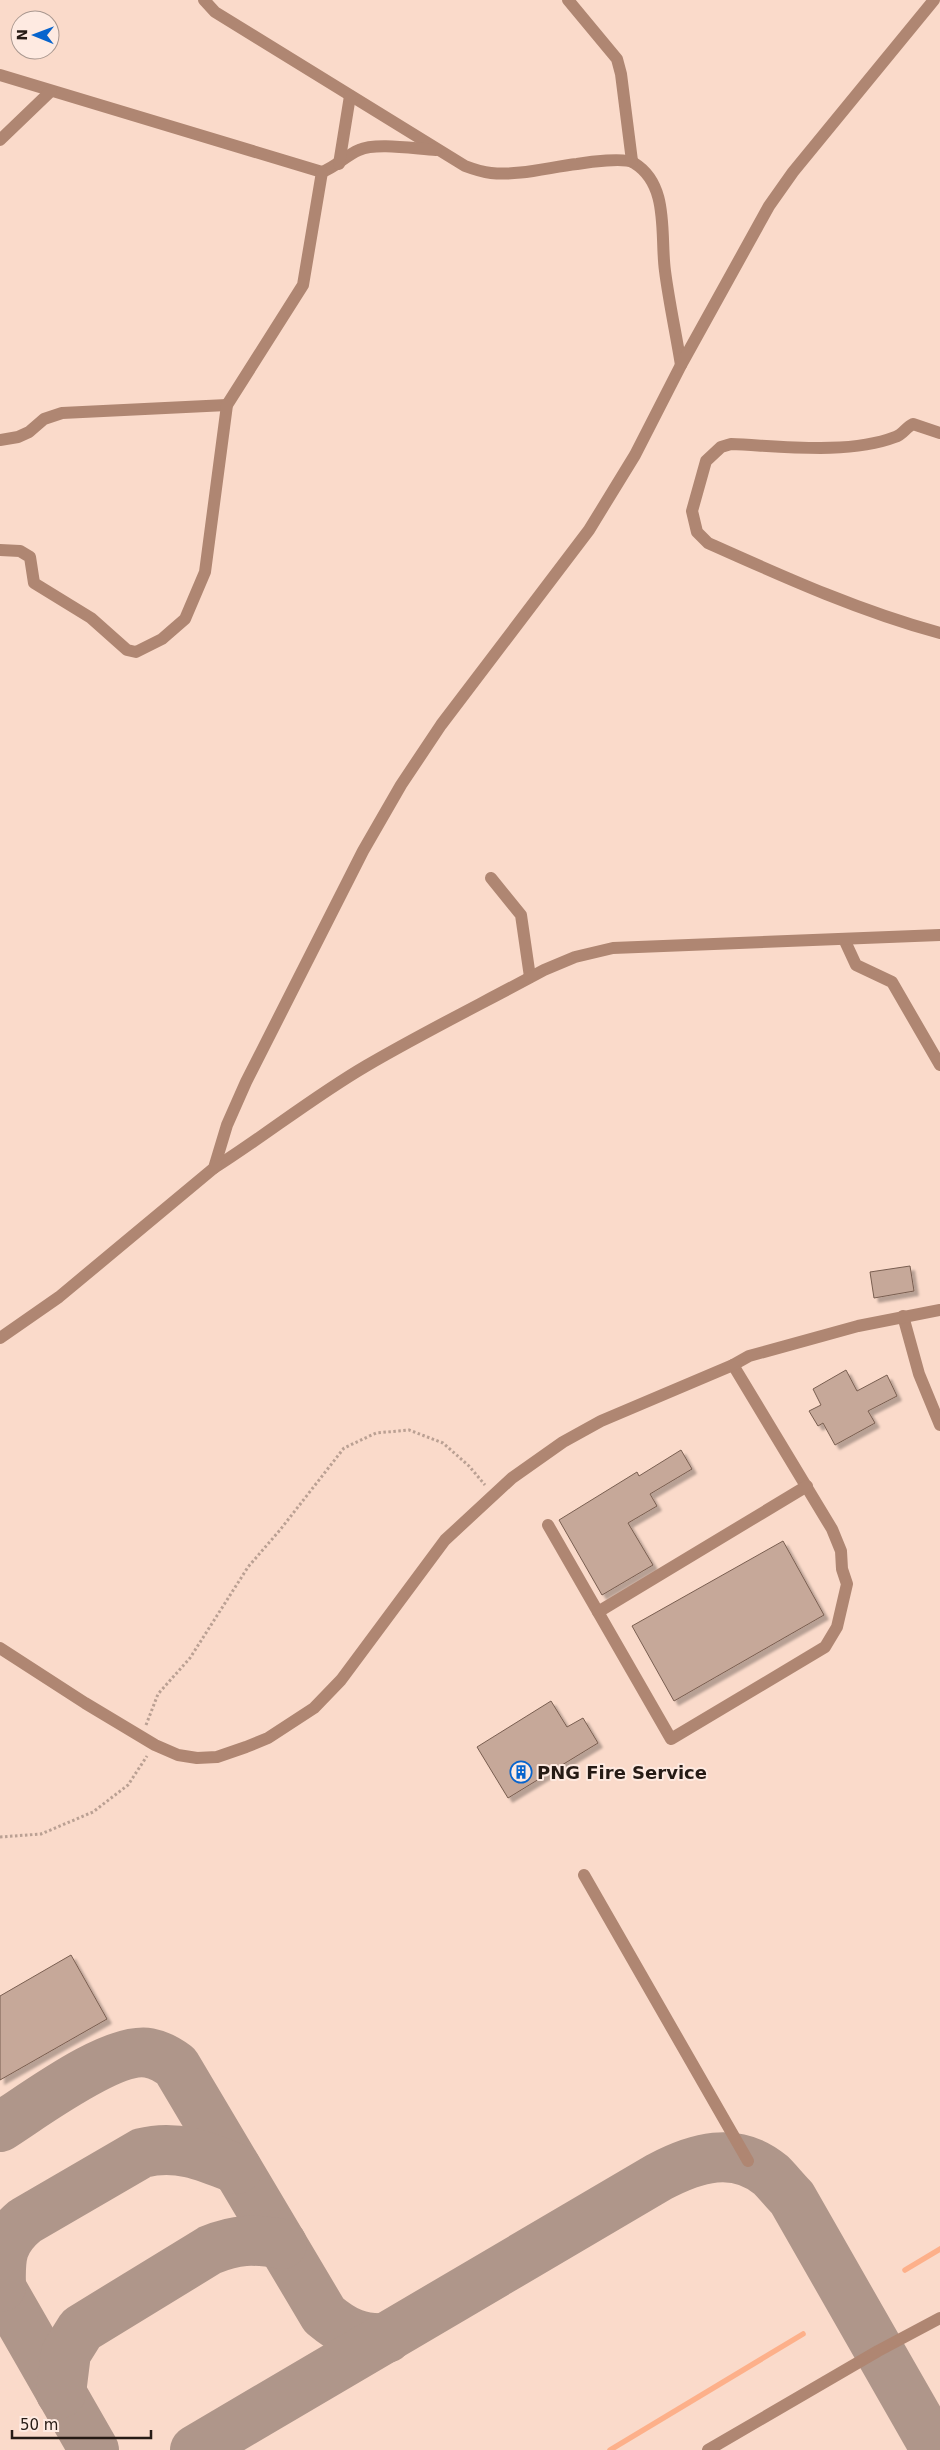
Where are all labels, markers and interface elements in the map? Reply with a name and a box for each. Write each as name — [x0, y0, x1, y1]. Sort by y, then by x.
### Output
north arrow — [10, 10, 60, 60]
text: N — [14, 29, 30, 41]
building icon: PNG Fire Service — [509, 1760, 533, 1784]
place label: PNG Fire Service — [537, 1762, 707, 1783]
scale bar — [12, 2408, 151, 2440]
text: 50 m — [20, 2416, 58, 2434]

